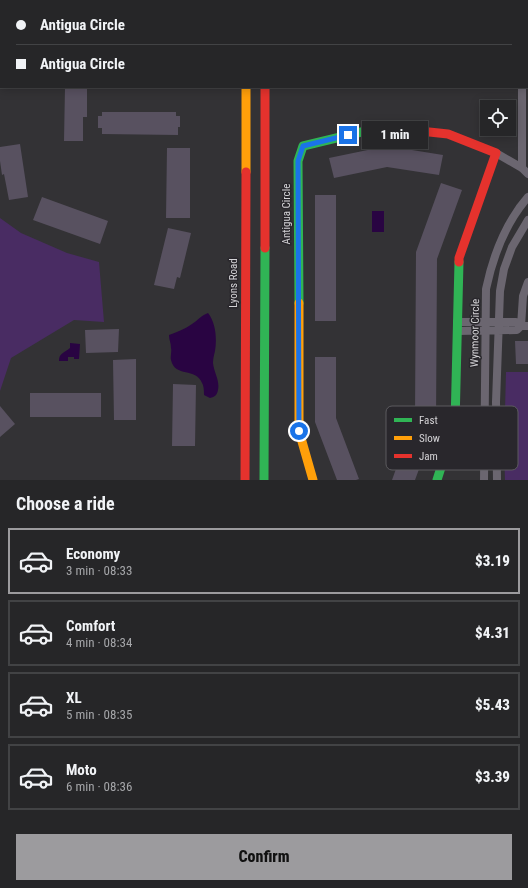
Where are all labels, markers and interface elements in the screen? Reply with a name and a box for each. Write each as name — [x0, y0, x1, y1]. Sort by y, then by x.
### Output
text: Antigua Circle — [40, 16, 125, 34]
text: Antigua Circle — [40, 55, 125, 73]
map controls — [480, 100, 516, 136]
button: locate — [480, 100, 516, 136]
callout: 1 min — [362, 121, 428, 149]
route end — [339, 126, 357, 144]
text: 1 min — [381, 127, 409, 142]
street label: Antigua Circle — [280, 184, 293, 244]
street label: Lyons Road — [227, 258, 240, 308]
street label: Wynmoor Circle — [468, 299, 482, 367]
legend — [386, 406, 518, 470]
text: Fast — [419, 414, 438, 427]
route start — [290, 422, 308, 440]
text: Slow — [419, 432, 440, 445]
text: Jam — [419, 450, 438, 463]
text: Choose a ride — [16, 493, 115, 514]
icon: car — [18, 543, 54, 579]
text: Economy — [66, 545, 120, 563]
text: $3.19 — [475, 552, 510, 570]
text: 3 min · 08:33 — [66, 563, 132, 578]
icon: car — [18, 615, 54, 651]
text: Comfort — [66, 617, 115, 635]
text: $4.31 — [475, 624, 510, 642]
text: 4 min · 08:34 — [66, 635, 132, 650]
icon: car — [18, 687, 54, 723]
text: XL — [66, 689, 82, 707]
text: $5.43 — [475, 696, 510, 714]
text: 5 min · 08:35 — [66, 707, 132, 722]
icon: car — [18, 759, 54, 795]
text: Moto — [66, 761, 97, 779]
text: $3.39 — [475, 768, 510, 786]
text: 6 min · 08:36 — [66, 779, 132, 794]
button: Confirm — [16, 834, 512, 880]

